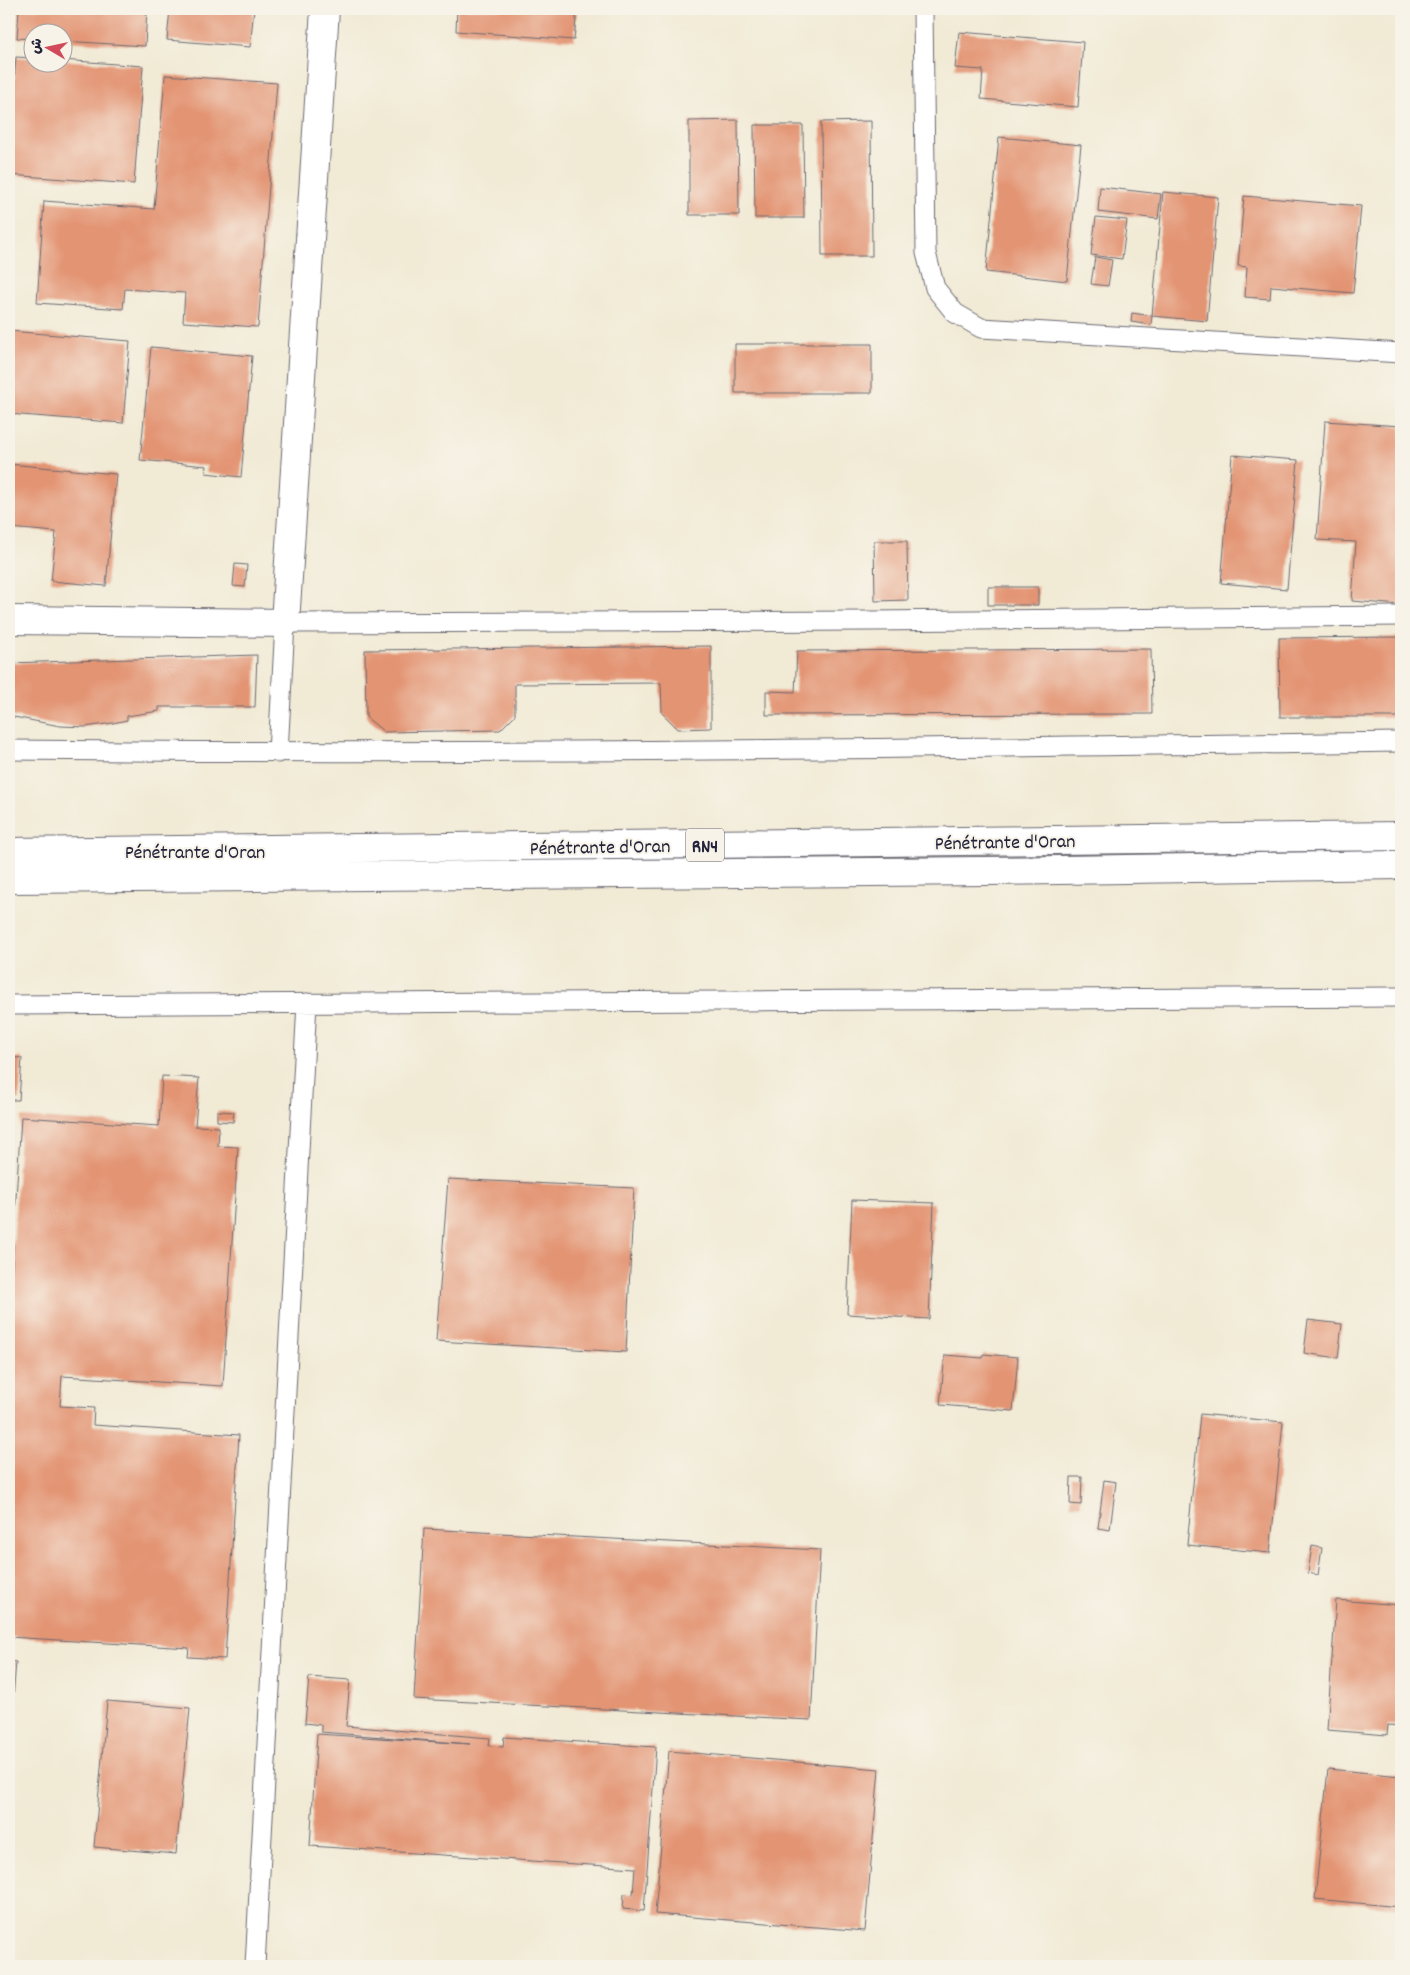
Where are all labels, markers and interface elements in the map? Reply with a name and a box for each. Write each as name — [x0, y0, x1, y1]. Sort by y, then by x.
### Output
north arrow — [22, 22, 72, 72]
text: ش — [26, 37, 48, 55]
road number: RN4 — [686, 828, 724, 862]
street label: Pénétrante d'Oran — [935, 829, 1076, 859]
street label: Pénétrante d'Oran — [530, 834, 671, 864]
street label: Pénétrante d'Oran — [125, 840, 265, 868]

